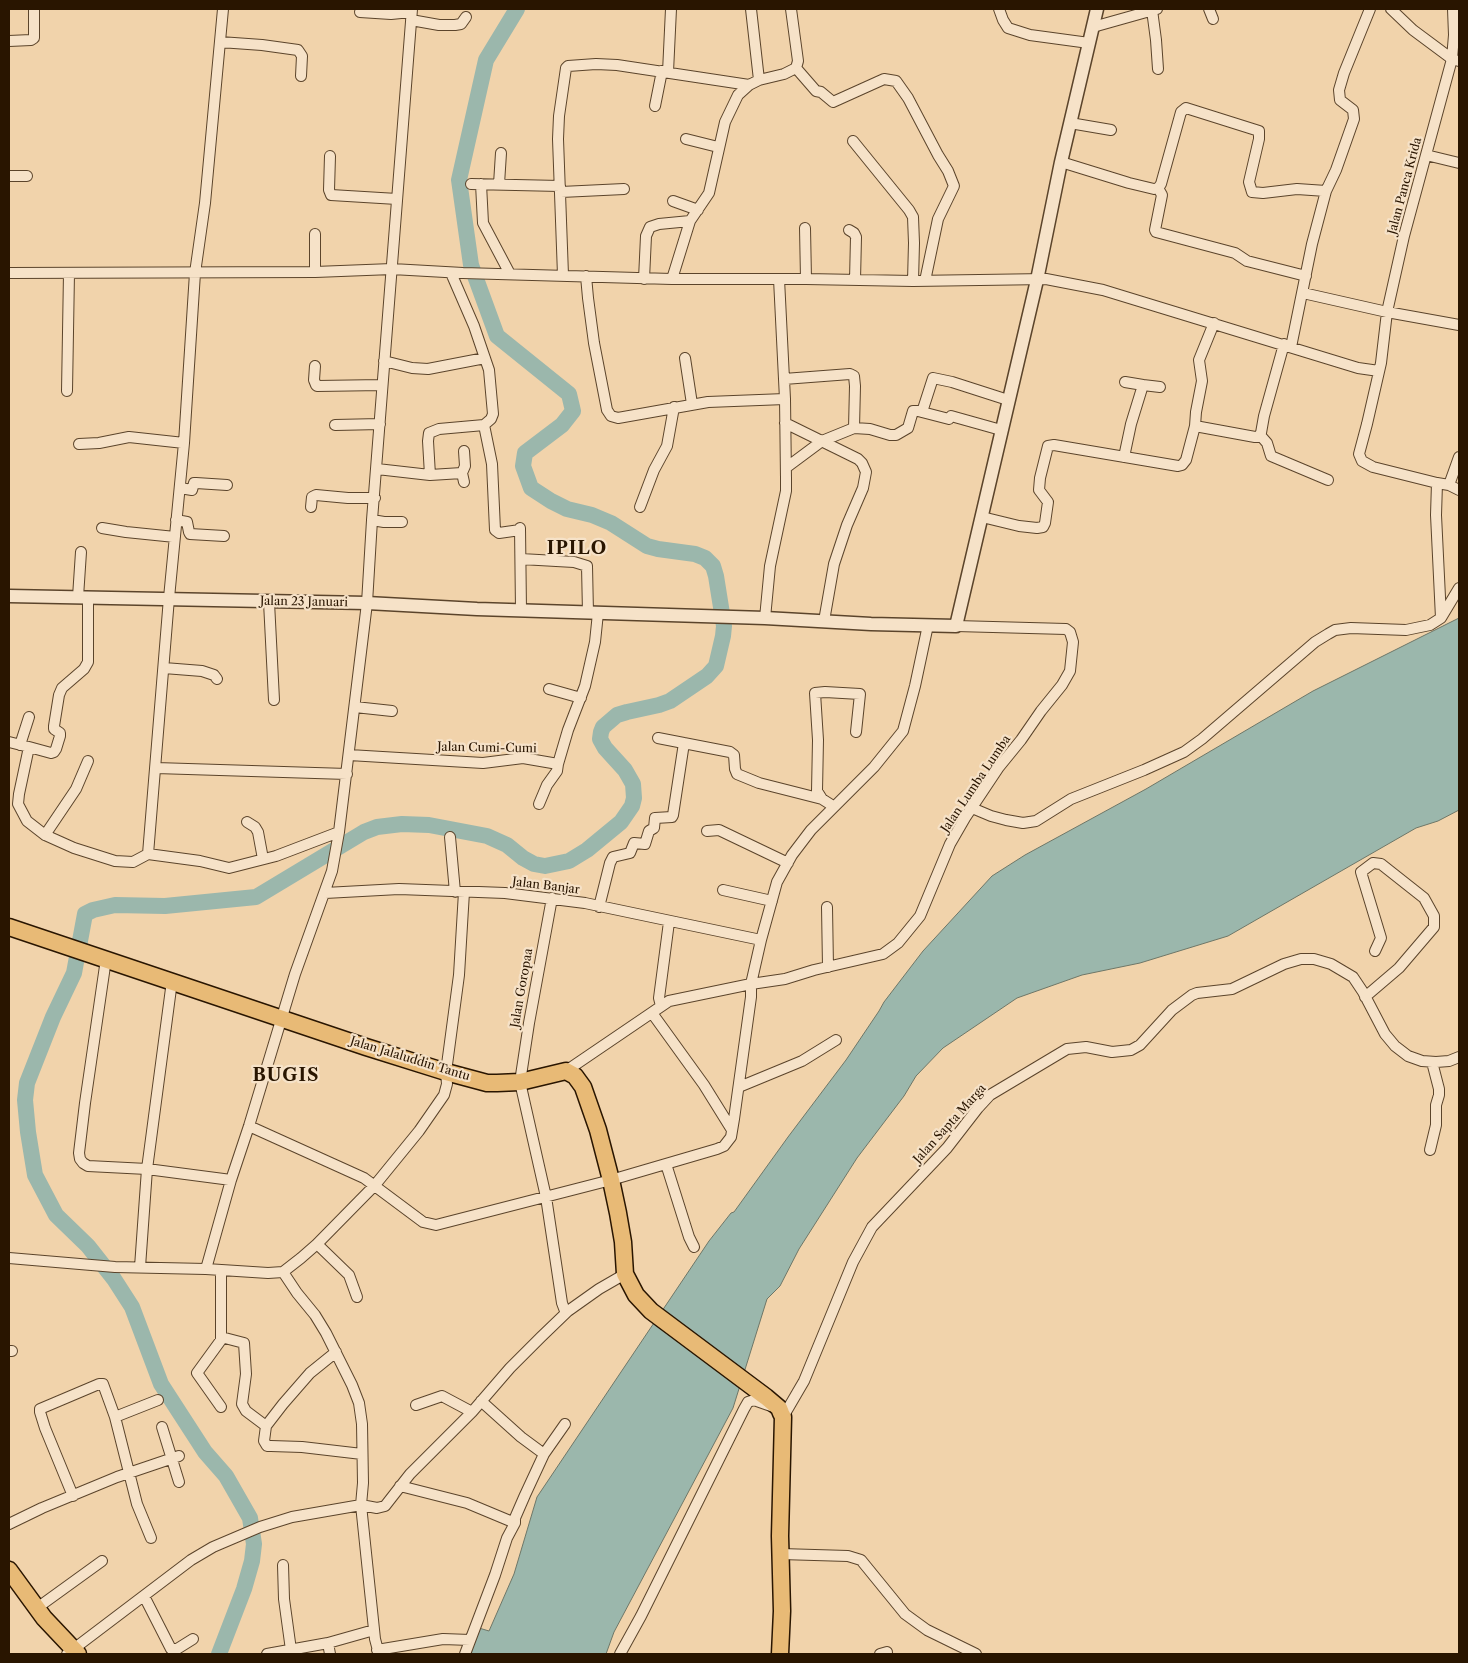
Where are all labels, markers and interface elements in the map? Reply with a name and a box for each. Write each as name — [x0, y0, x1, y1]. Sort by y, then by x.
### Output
street label: Jalan Panca Krida — [1385, 136, 1425, 236]
district label: IPILO — [546, 538, 608, 560]
street label: Jalan 23 Januari — [260, 594, 348, 610]
street label: Jalan Lumba Lumba — [938, 733, 1014, 835]
street label: Jalan Cumi-Cumi — [437, 740, 537, 756]
street label: Jalan Banjar — [511, 875, 581, 897]
street label: Jalan Goropaa — [508, 947, 536, 1029]
street label: Jalan Jalaluddin Tantu — [348, 1034, 472, 1084]
district label: BUGIS — [252, 1065, 320, 1087]
street label: Jalan Sapta Marga — [911, 1081, 989, 1167]

